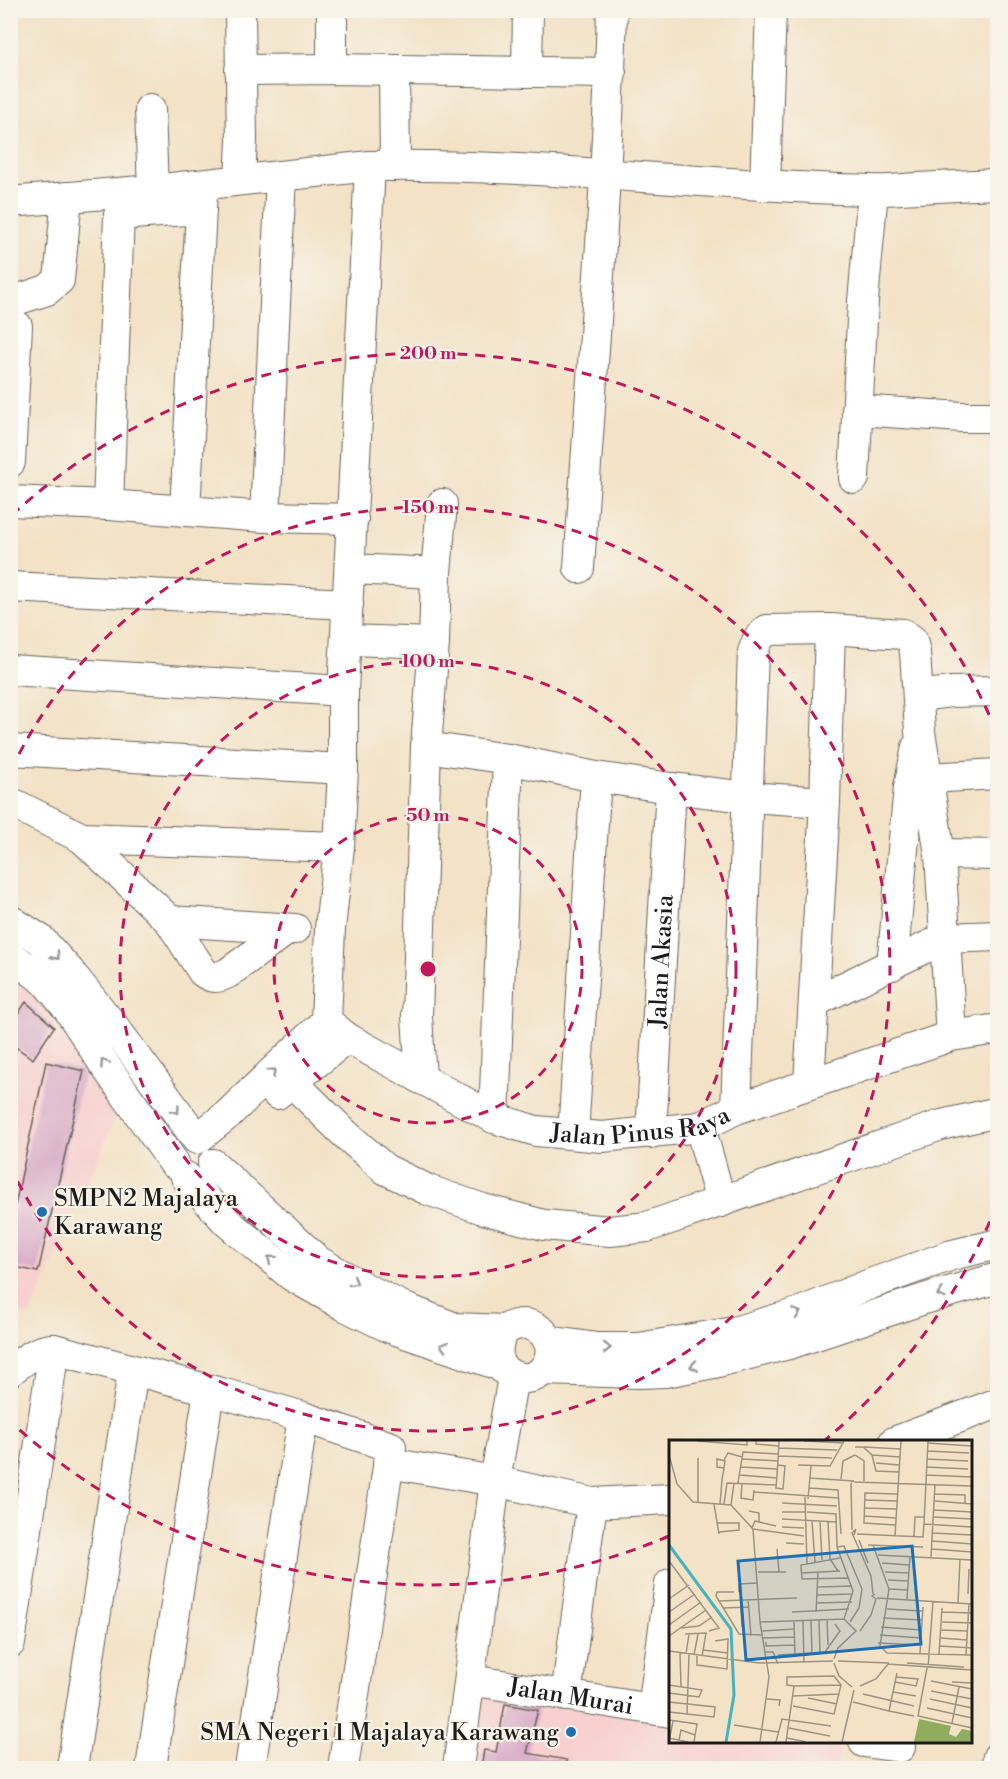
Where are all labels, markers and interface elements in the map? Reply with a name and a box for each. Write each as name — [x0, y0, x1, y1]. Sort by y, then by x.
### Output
text: 200 m — [400, 342, 457, 365]
text: 150 m — [402, 496, 455, 519]
text: 100 m — [401, 650, 455, 673]
text: 50 m — [406, 804, 450, 827]
street label: Jalan Akasia — [643, 893, 681, 1030]
one-way arrow — [48, 949, 59, 960]
centre of rings — [418, 959, 438, 979]
one-way arrow — [100, 1059, 111, 1070]
one-way arrow — [264, 1068, 275, 1079]
street label: Jalan Pinus Raya — [548, 1100, 736, 1153]
one-way arrow — [168, 1103, 179, 1114]
place label: SMPN2 Majalaya Karawang — [54, 1184, 239, 1242]
marker: SMPN2 Majalaya Karawang — [35, 1205, 49, 1219]
one-way arrow — [267, 1255, 278, 1266]
one-way arrow — [348, 1274, 358, 1286]
one-way arrow — [936, 1287, 947, 1299]
one-way arrow — [791, 1308, 802, 1321]
one-way arrow — [439, 1341, 450, 1354]
one-way arrow — [602, 1341, 611, 1354]
one-way arrow — [689, 1359, 699, 1372]
inset map — [669, 1440, 972, 1743]
street label: Jalan Murai — [505, 1672, 635, 1722]
place label: SMA Negeri 1 Majalaya Karawang — [200, 1718, 560, 1748]
marker: SMA Negeri 1 Majalaya Karawang — [564, 1725, 578, 1739]

